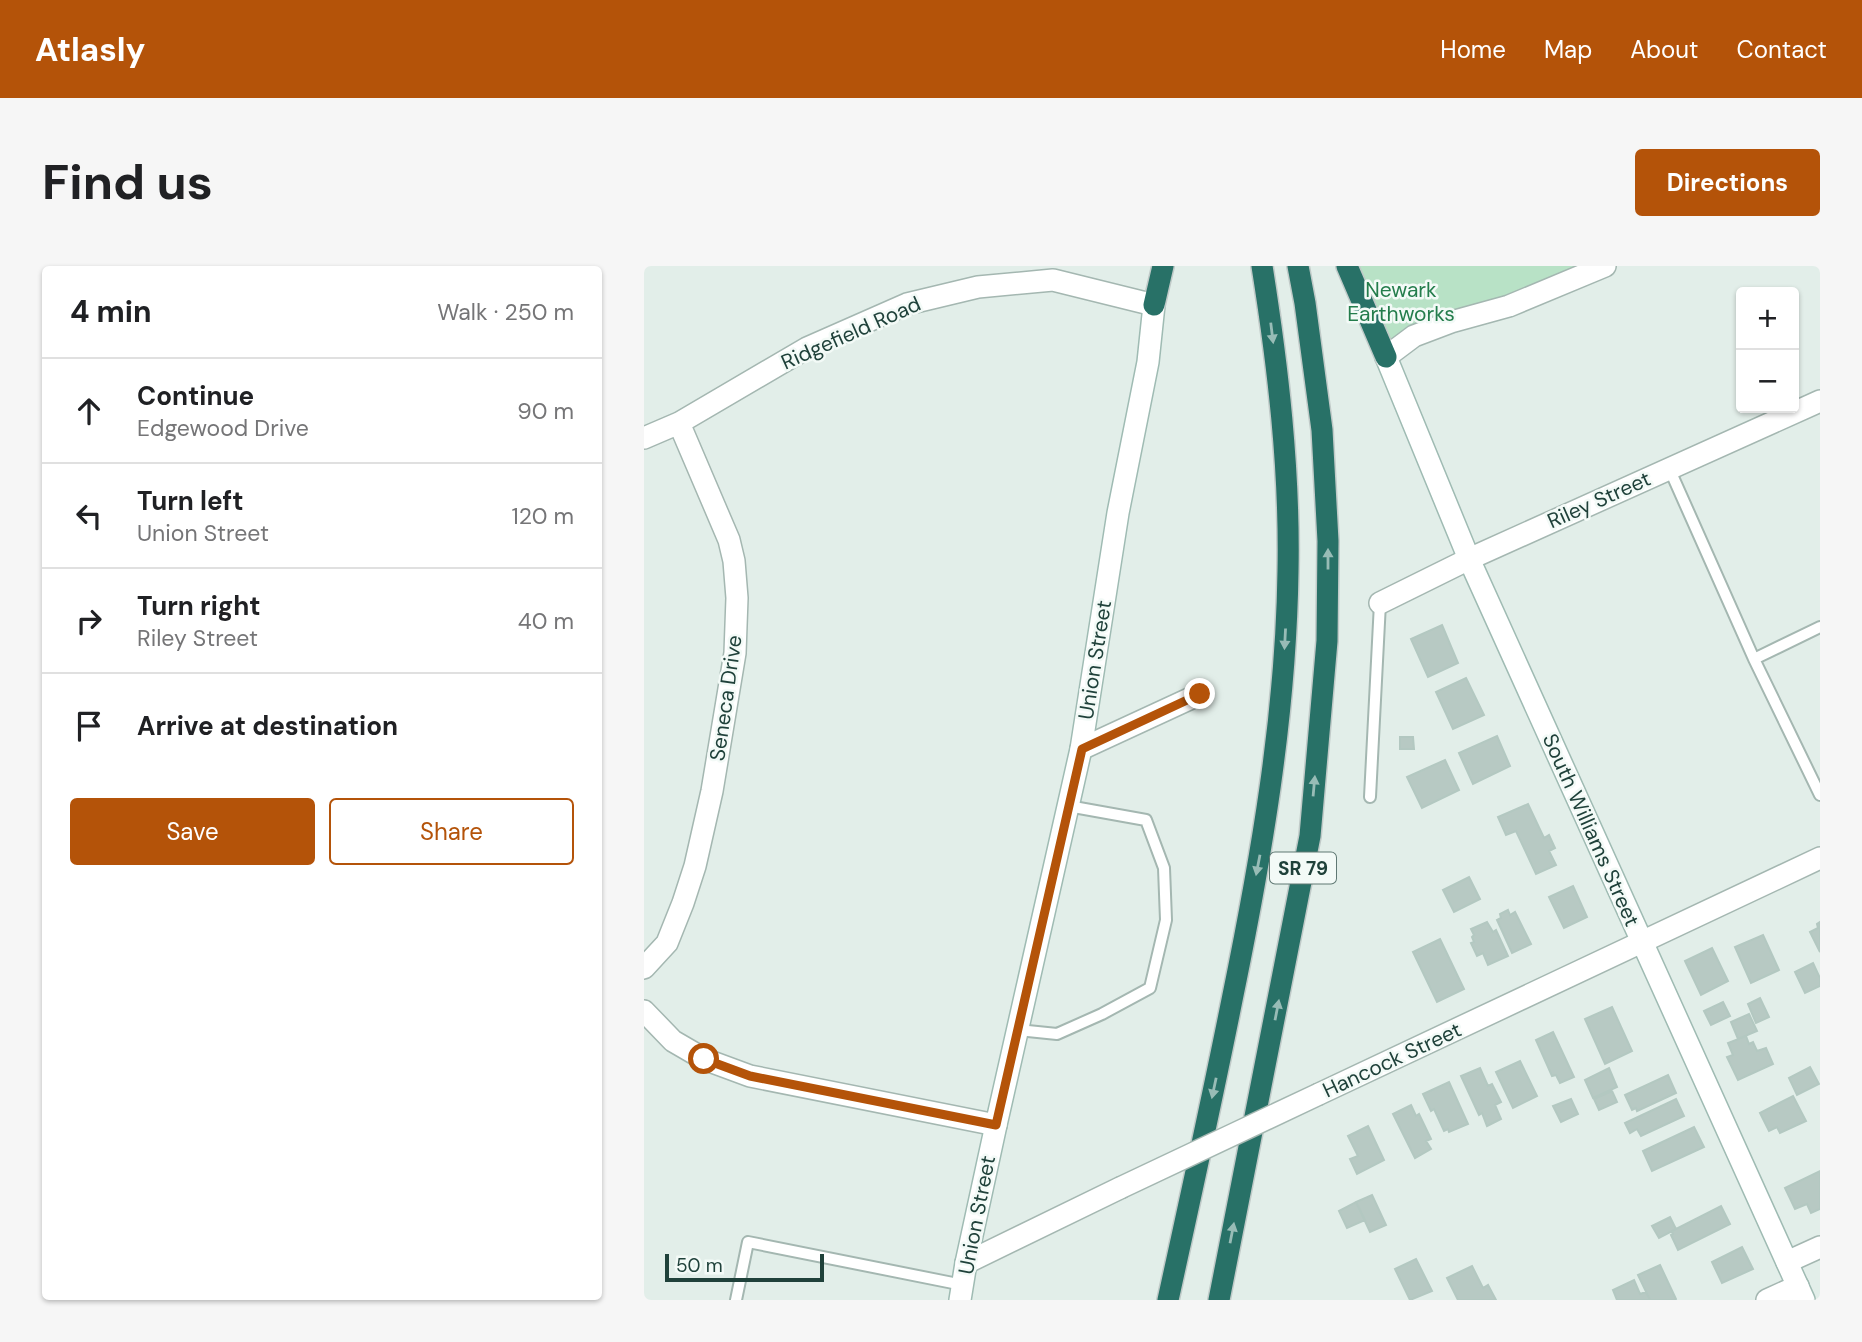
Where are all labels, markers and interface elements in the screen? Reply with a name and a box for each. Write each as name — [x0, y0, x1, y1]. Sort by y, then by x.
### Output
text: Atlasly — [35, 28, 145, 71]
text: Home — [1440, 34, 1506, 65]
text: Map — [1544, 34, 1592, 65]
text: About — [1630, 34, 1699, 65]
text: Contact — [1737, 34, 1827, 65]
button: Directions — [1635, 149, 1820, 216]
text: Find us — [42, 150, 213, 214]
park label: Newark Earthworks — [1347, 276, 1455, 328]
map controls — [1736, 287, 1799, 413]
button: + — [1736, 287, 1799, 350]
street label: Ridgefield Road — [777, 290, 925, 376]
text: 4 min — [70, 292, 152, 331]
text: Walk · 250 m — [437, 297, 574, 327]
one-way arrow — [1266, 323, 1277, 345]
button: − — [1736, 350, 1799, 413]
text: Continue — [137, 379, 254, 413]
icon: ahead — [70, 392, 108, 430]
text: 90 m — [517, 396, 574, 426]
text: Edgewood Drive — [137, 413, 309, 443]
street label: Riley Street — [1543, 465, 1655, 535]
text: Turn left — [137, 484, 244, 518]
icon: left — [70, 497, 108, 535]
text: 120 m — [511, 501, 574, 531]
text: Union Street — [137, 518, 269, 548]
one-way arrow — [1322, 548, 1334, 570]
text: Turn right — [137, 589, 261, 623]
street label: Union Street — [1072, 598, 1118, 722]
icon: right — [70, 602, 108, 640]
text: 40 m — [518, 606, 574, 636]
text: Riley Street — [137, 623, 258, 653]
one-way arrow — [1279, 629, 1290, 651]
street label: Seneca Drive — [703, 633, 749, 763]
route end — [1184, 678, 1215, 709]
icon: arrive — [70, 707, 108, 745]
text: Arrive at destination — [137, 709, 398, 743]
street label: South Williams Street — [1536, 729, 1646, 931]
one-way arrow — [1309, 775, 1320, 797]
button: Save — [70, 798, 315, 865]
button: Share — [329, 798, 574, 865]
road number: SR 79 — [1270, 852, 1336, 884]
one-way arrow — [1252, 854, 1263, 876]
one-way arrow — [1271, 999, 1282, 1021]
street label: Hancock Street — [1318, 1016, 1466, 1104]
route start — [688, 1043, 719, 1074]
one-way arrow — [1208, 1077, 1219, 1099]
street label: Union Street — [952, 1153, 1002, 1277]
one-way arrow — [1227, 1222, 1238, 1244]
scale bar — [665, 1251, 824, 1283]
text: 50 m — [676, 1253, 723, 1278]

